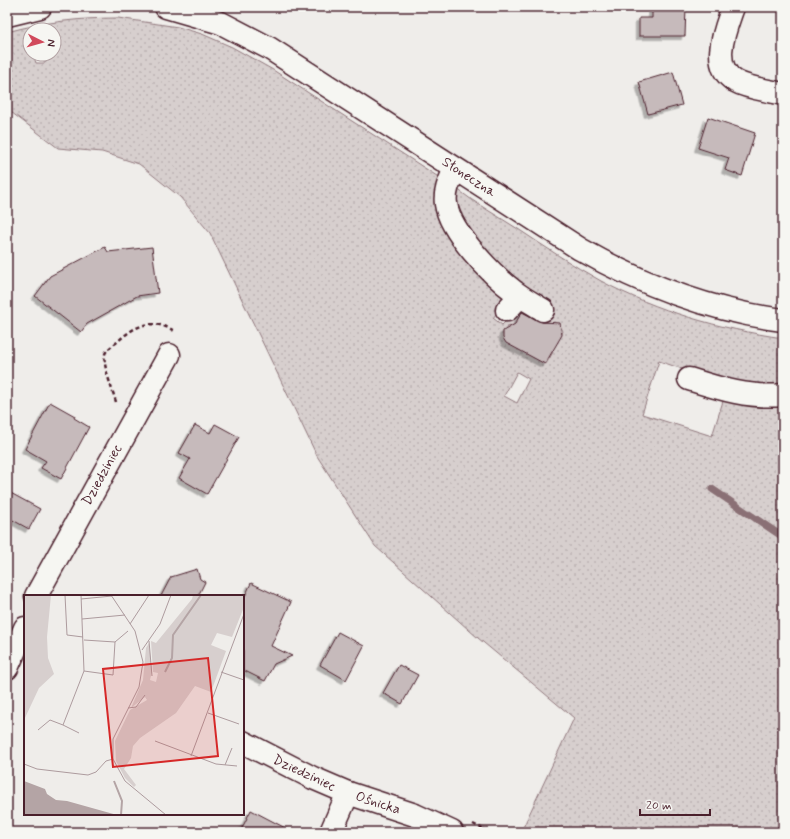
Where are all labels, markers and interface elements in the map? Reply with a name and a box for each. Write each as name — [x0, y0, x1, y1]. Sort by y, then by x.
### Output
north arrow — [22, 22, 62, 62]
text: N — [44, 39, 58, 47]
street label: Słoneczna — [439, 153, 500, 201]
street label: Dziedziniec — [78, 441, 126, 509]
inset map — [24, 595, 244, 815]
street label: Dziedziniec — [270, 751, 339, 796]
street label: Ośnicka — [353, 787, 403, 819]
scale bar — [640, 791, 710, 817]
text: 20 m — [646, 798, 672, 814]

